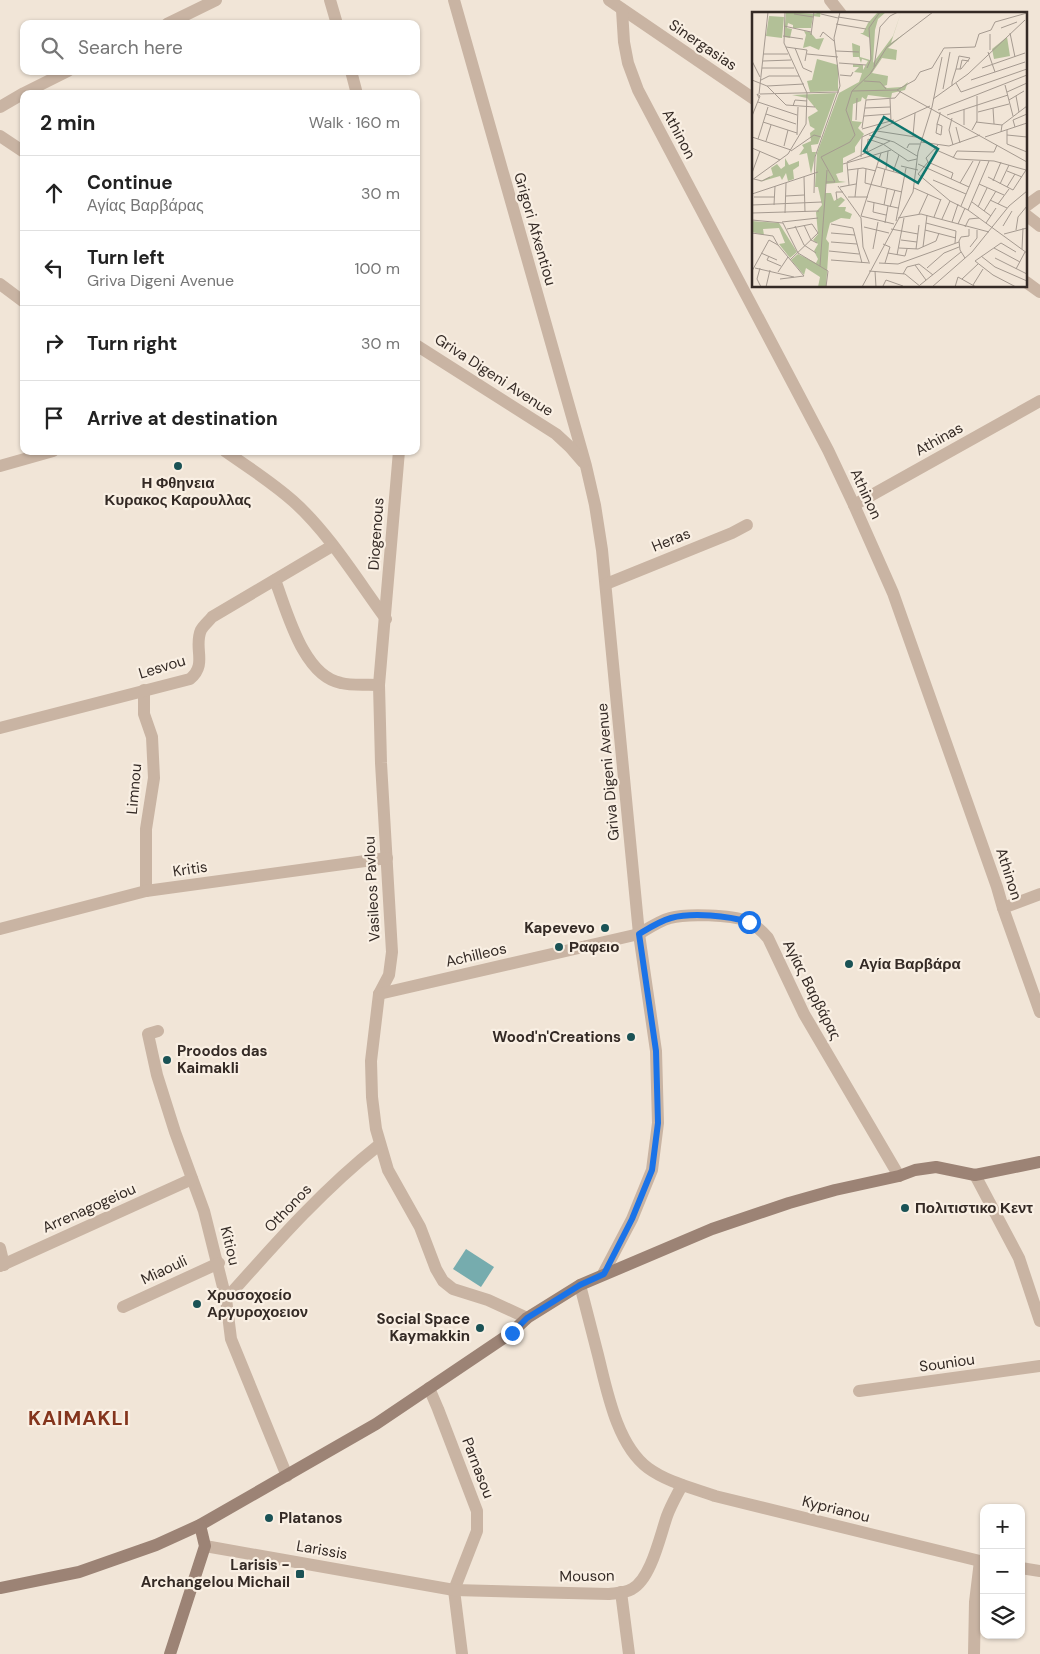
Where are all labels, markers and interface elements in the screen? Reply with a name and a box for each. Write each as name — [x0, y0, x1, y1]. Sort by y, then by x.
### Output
inset map — [752, 12, 1028, 288]
street label: Sinergasias — [665, 15, 741, 75]
search box — [20, 20, 420, 75]
icon: search — [38, 34, 66, 62]
text: Search here — [78, 35, 183, 60]
street label: Athinon — [658, 106, 700, 162]
text: 2 min — [40, 109, 96, 137]
text: Walk · 160 m — [309, 112, 400, 133]
text: Continue — [87, 170, 173, 195]
street label: Grigori Afxentiou — [509, 170, 561, 288]
icon: ahead — [40, 179, 68, 207]
text: 30 m — [361, 183, 400, 204]
text: Αγίας Βαρβάρας — [87, 195, 204, 216]
text: Turn left — [87, 245, 165, 270]
icon: left — [40, 254, 68, 282]
text: 100 m — [355, 258, 400, 279]
text: Griva Digeni Avenue — [87, 270, 234, 291]
icon: right — [40, 329, 68, 357]
street label: Griva Digeni Avenue — [431, 329, 557, 421]
text: Turn right — [87, 331, 177, 356]
text: 30 m — [361, 333, 400, 354]
icon: arrive — [40, 404, 68, 432]
text: Arrive at destination — [87, 406, 278, 431]
street label: Athinas — [912, 418, 966, 460]
marker: Η Φθηνεια Κυρακος Καρουλλας — [172, 460, 184, 472]
street label: Athinon — [846, 466, 886, 522]
place label: Η Φθηνεια Κυρακος Καρουλλας — [105, 473, 252, 510]
street label: Diogenous — [363, 497, 389, 571]
street label: Heras — [649, 523, 693, 557]
street label: Lesvou — [136, 650, 188, 684]
street label: Griva Digeni Avenue — [592, 702, 624, 842]
street label: Limnou — [122, 763, 146, 815]
street label: Vasileos Pavlou — [359, 836, 385, 942]
street label: Athinon — [991, 845, 1027, 903]
street label: Kritis — [171, 857, 209, 881]
route start — [738, 911, 761, 934]
place label: Kapevevo — [524, 918, 595, 938]
marker: Kapevevo — [599, 922, 611, 934]
place label: Ραφειο — [569, 937, 619, 957]
street label: Αγίας Βαρβάρας — [778, 937, 846, 1043]
street label: Achilleos — [444, 938, 508, 972]
marker: Ραφειο — [553, 941, 565, 953]
place label: Αγία Βαρβάρα — [859, 954, 962, 974]
marker: Αγία Βαρβάρα — [843, 958, 855, 970]
place label: Wood'n'Creations — [492, 1027, 621, 1047]
marker: Wood'n'Creations — [625, 1031, 637, 1043]
place label: Proodos das Kaimakli — [177, 1041, 268, 1078]
marker: Proodos das Kaimakli — [161, 1054, 173, 1066]
street label: Arrenagogeiou — [39, 1178, 139, 1238]
street label: Othonos — [260, 1179, 316, 1237]
place label: Πολιτιστικο Κεντ — [915, 1198, 1033, 1218]
marker: Πολιτιστικο Κεντ — [899, 1202, 911, 1214]
street label: Kitiou — [216, 1224, 244, 1268]
street label: Miaouli — [138, 1251, 190, 1289]
place label: Χρυσοχοείο Αργυροχοειον — [207, 1285, 308, 1322]
marker: Χρυσοχοείο Αργυροχοειον — [191, 1298, 203, 1310]
place label: Social Space Kaymakkin — [376, 1309, 470, 1346]
marker: Social Space Kaymakkin — [474, 1322, 486, 1334]
route end — [501, 1322, 524, 1345]
street label: Souniou — [918, 1349, 976, 1377]
district label: KAIMAKLI — [28, 1405, 130, 1431]
street label: Parnasou — [457, 1435, 499, 1501]
street label: Kyprianou — [800, 1491, 872, 1527]
map controls — [980, 1504, 1025, 1639]
button: + — [980, 1504, 1025, 1549]
place label: Platanos — [279, 1508, 343, 1528]
marker: Platanos — [263, 1512, 275, 1524]
street label: Larissis — [295, 1536, 349, 1564]
button: − — [980, 1549, 1025, 1594]
place label: Larisis - Archangelou Michail — [141, 1555, 290, 1592]
street label: Mouson — [559, 1566, 615, 1586]
marker: Larisis - Archangelou Michail — [294, 1568, 306, 1580]
button: layers — [980, 1594, 1025, 1639]

